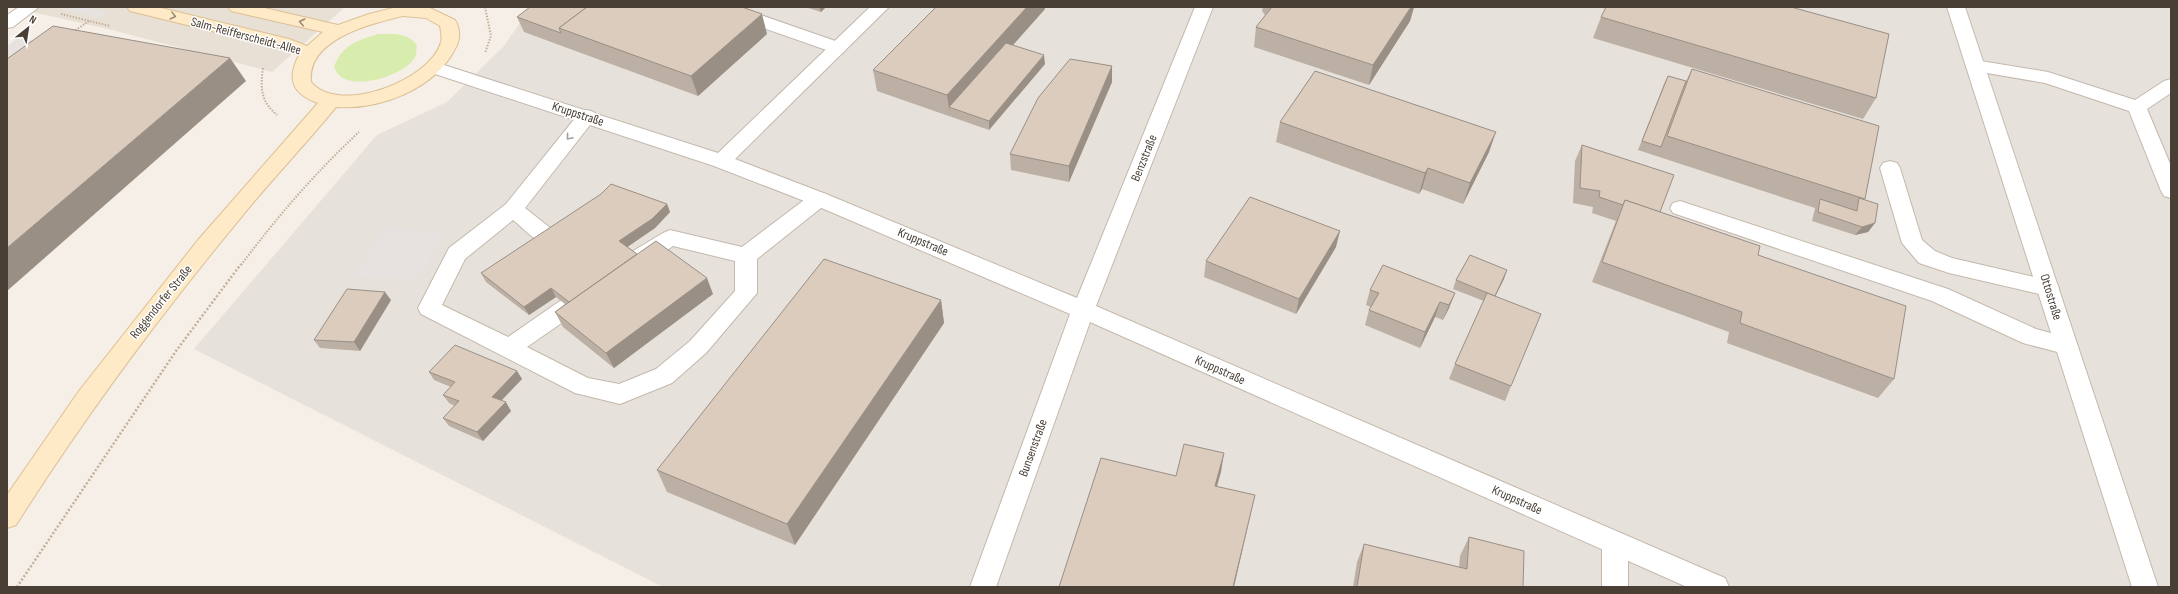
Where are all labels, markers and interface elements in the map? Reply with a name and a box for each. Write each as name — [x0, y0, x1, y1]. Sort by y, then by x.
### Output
north arrow — [8, 8, 48, 48]
one-way arrow — [170, 12, 177, 20]
text: N — [27, 13, 39, 27]
street label: Salm-Reifferscheidt-Allee — [189, 14, 303, 58]
one-way arrow — [299, 19, 306, 27]
street label: Kruppstraße — [550, 98, 606, 130]
street label: Benzstraße — [1127, 132, 1161, 184]
one-way arrow — [567, 133, 574, 140]
street label: Kruppstraße — [895, 224, 951, 260]
street label: Roggendorfer Straße — [126, 262, 196, 342]
street label: Ottostraße — [2036, 272, 2066, 322]
street label: Kruppstraße — [1192, 352, 1248, 388]
street label: Bunsenstraße — [1015, 417, 1051, 479]
street label: Kruppstraße — [1489, 482, 1545, 518]

